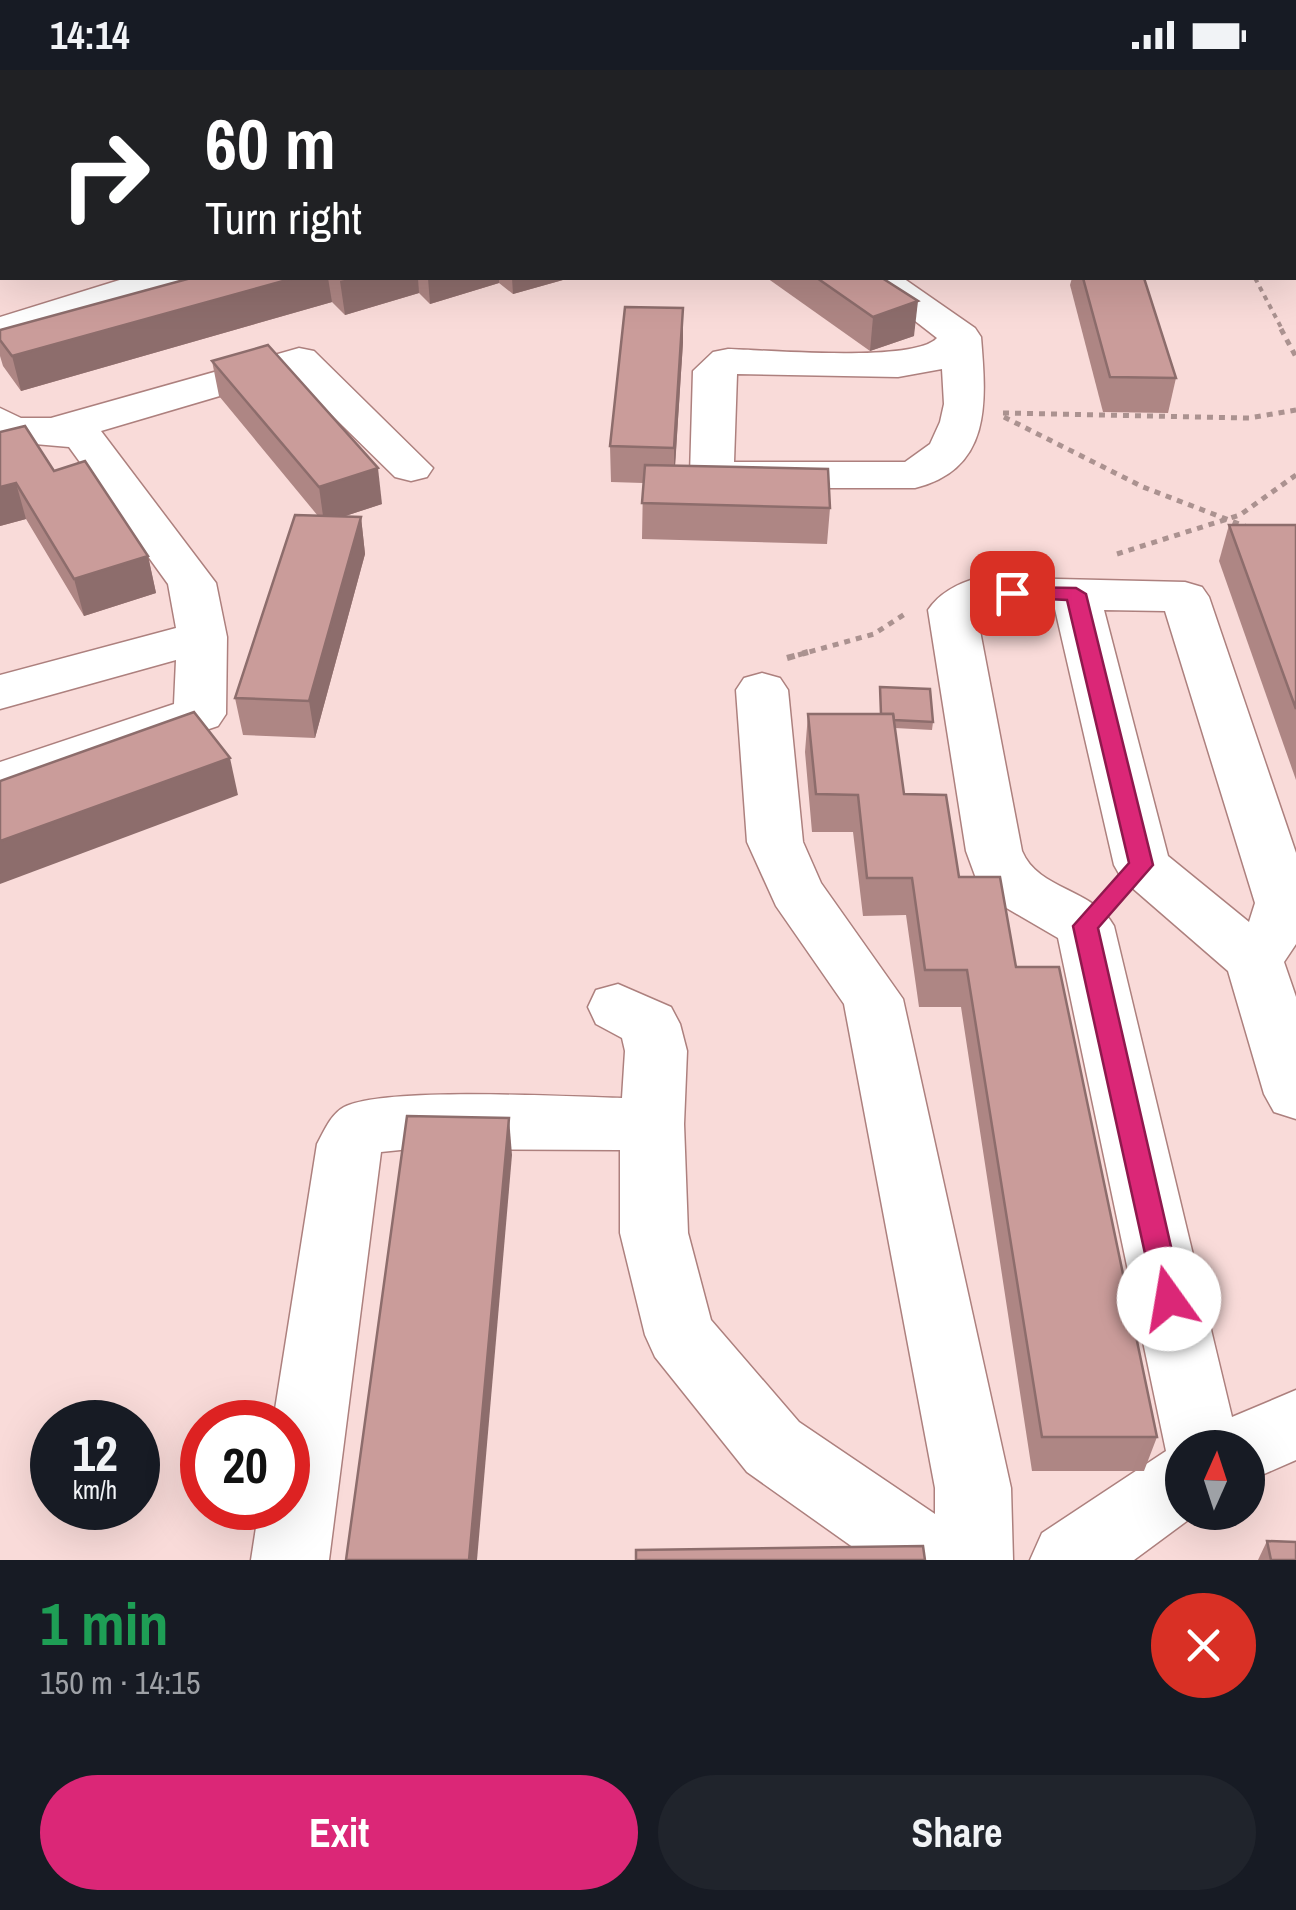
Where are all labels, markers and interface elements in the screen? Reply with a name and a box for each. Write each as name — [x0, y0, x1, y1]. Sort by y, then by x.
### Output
text: 14:14 — [50, 10, 130, 61]
text: 60 m — [205, 97, 336, 191]
icon: right — [40, 110, 170, 240]
text: Turn right — [205, 187, 362, 248]
pin — [970, 551, 1055, 636]
icon: arrive — [985, 566, 1040, 621]
position arrow — [1117, 1247, 1221, 1351]
speed limit sign: 20 — [180, 1400, 310, 1530]
text: 12 — [72, 1419, 118, 1487]
north arrow — [1165, 1430, 1265, 1530]
map controls — [1165, 1430, 1265, 1530]
text: km/h — [73, 1473, 117, 1507]
text: 1 min — [40, 1583, 169, 1664]
button: close — [1151, 1593, 1256, 1698]
text: 150 m · 14:15 — [40, 1661, 200, 1704]
button: Exit — [40, 1775, 638, 1890]
button: Share — [658, 1775, 1256, 1890]

